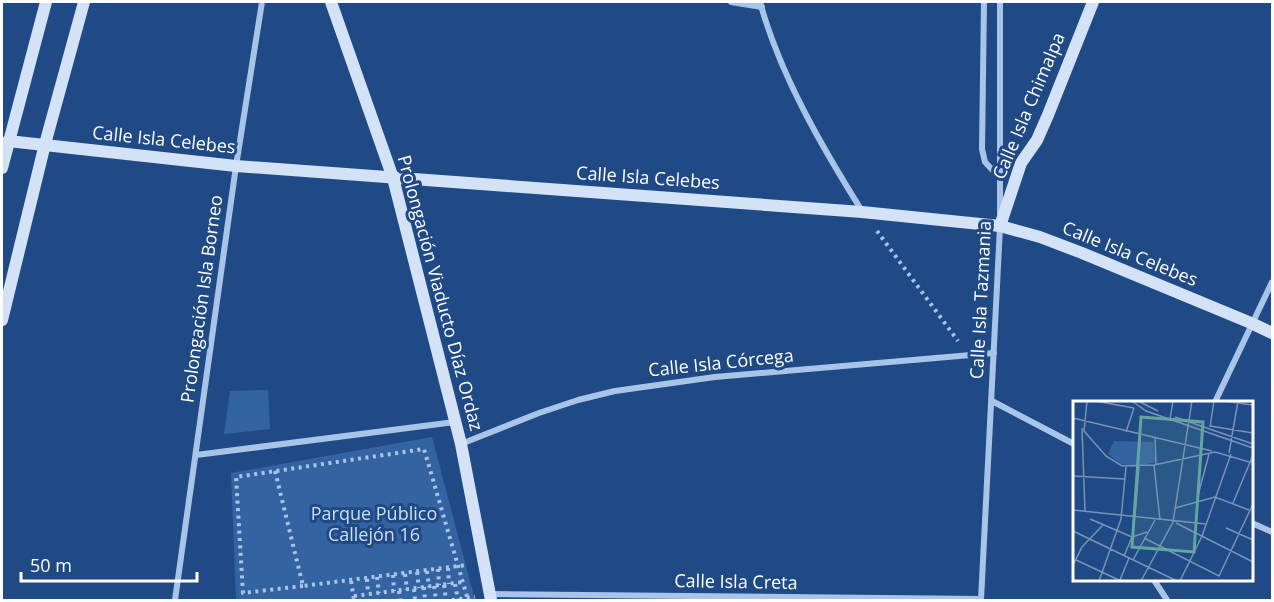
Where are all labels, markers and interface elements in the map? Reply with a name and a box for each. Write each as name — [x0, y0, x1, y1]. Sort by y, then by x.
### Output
street label: Calle Isla Chimalpa — [986, 29, 1070, 183]
street label: Calle Isla Celebes — [91, 120, 237, 158]
street label: Prolongación Viaducto Díaz Ordaz — [393, 152, 489, 433]
street label: Calle Isla Celebes — [575, 160, 721, 194]
street label: Prolongación Isla Borneo — [175, 193, 227, 404]
street label: Calle Isla Celebes — [1059, 215, 1202, 291]
street label: Calle Isla Tazmania — [964, 220, 996, 380]
street label: Calle Isla Córcega — [647, 342, 795, 382]
inset map — [1073, 401, 1253, 581]
park label: Parque Público Callejón 16 — [311, 501, 437, 546]
scale bar — [21, 545, 196, 583]
text: 50 m — [30, 553, 72, 577]
street label: Calle Isla Creta — [674, 568, 798, 594]

